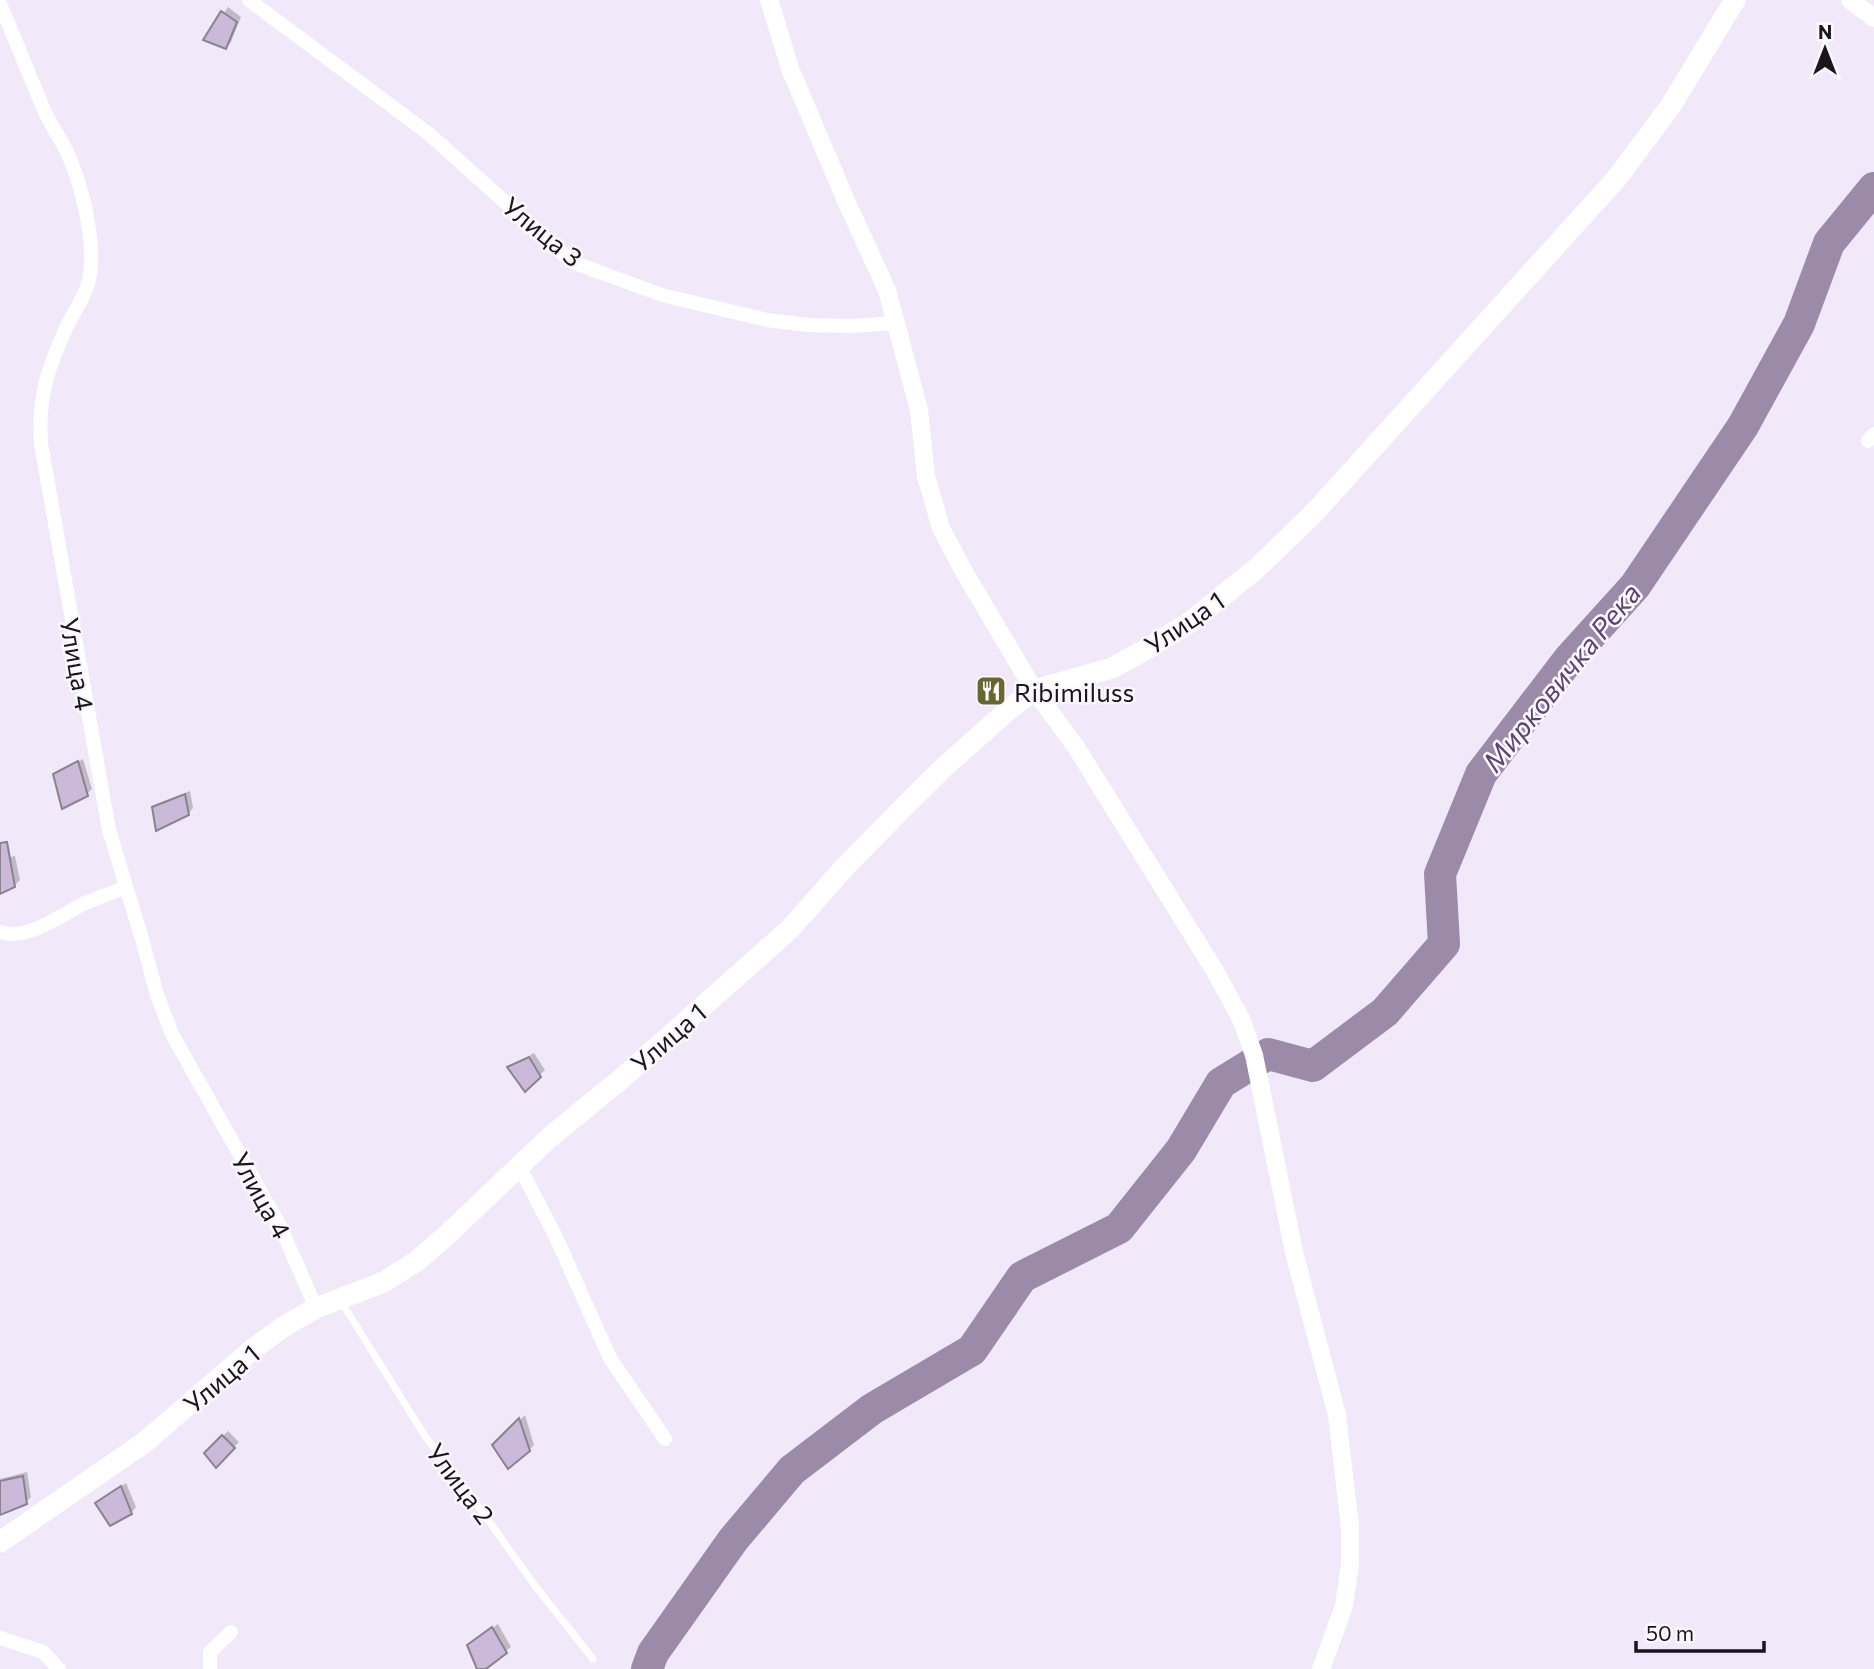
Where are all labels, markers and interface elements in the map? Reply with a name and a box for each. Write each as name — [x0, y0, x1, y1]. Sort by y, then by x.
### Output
north arrow — [1790, 14, 1860, 84]
text: N — [1818, 20, 1832, 43]
street label: Улица 3 — [497, 190, 589, 272]
water label: Мирковичка Река — [1475, 576, 1647, 778]
street label: Улица 1 — [1138, 584, 1230, 660]
street label: Улица 4 — [55, 615, 101, 713]
restaurant icon: Ribimiluss — [974, 674, 1008, 708]
place label: Ribimiluss — [1014, 676, 1134, 707]
street label: Улица 1 — [624, 996, 712, 1078]
street label: Улица 4 — [226, 1146, 298, 1244]
street label: Улица 1 — [177, 1337, 265, 1419]
street label: Улица 2 — [421, 1437, 501, 1529]
scale bar — [1636, 1610, 1764, 1654]
text: 50 m — [1646, 1620, 1694, 1645]

